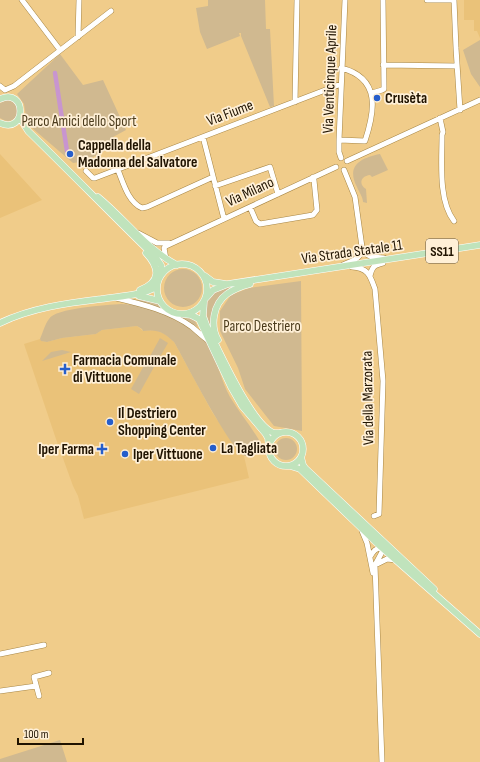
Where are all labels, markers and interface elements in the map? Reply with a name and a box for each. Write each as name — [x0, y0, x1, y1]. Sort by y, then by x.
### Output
street label: Via Venticinque Aprile — [319, 24, 341, 134]
place label: Crusèta — [385, 89, 427, 108]
marker: Crusèta — [372, 93, 382, 103]
street label: Via Fiume — [204, 95, 256, 131]
park label: Parco Amici dello Sport — [21, 112, 137, 131]
place label: Cappella della Madonna del Salvatore — [78, 136, 197, 172]
marker: Cappella della Madonna del Salvatore — [65, 149, 75, 159]
street label: Via Milano — [223, 173, 277, 211]
street label: Via Strada Statale 11 — [300, 235, 404, 268]
road number: SS11 — [426, 239, 458, 263]
park label: Parco Destriero — [223, 317, 301, 336]
street label: Via della Marzorata — [358, 350, 378, 445]
place label: Farmacia Comunale di Vittuone — [73, 351, 176, 387]
marker: Farmacia Comunale di Vittuone — [60, 364, 70, 374]
place label: Il Destriero Shopping Center — [118, 404, 206, 440]
marker: Il Destriero Shopping Center — [105, 417, 115, 427]
place label: La Tagliata — [221, 439, 277, 458]
place label: Iper Farma — [38, 440, 94, 459]
marker: La Tagliata — [208, 443, 218, 453]
marker: Iper Farma — [97, 444, 107, 454]
place label: Iper Vittuone — [133, 445, 203, 464]
marker: Iper Vittuone — [120, 449, 130, 459]
scale bar — [18, 720, 83, 746]
text: 100 m — [24, 727, 49, 742]

